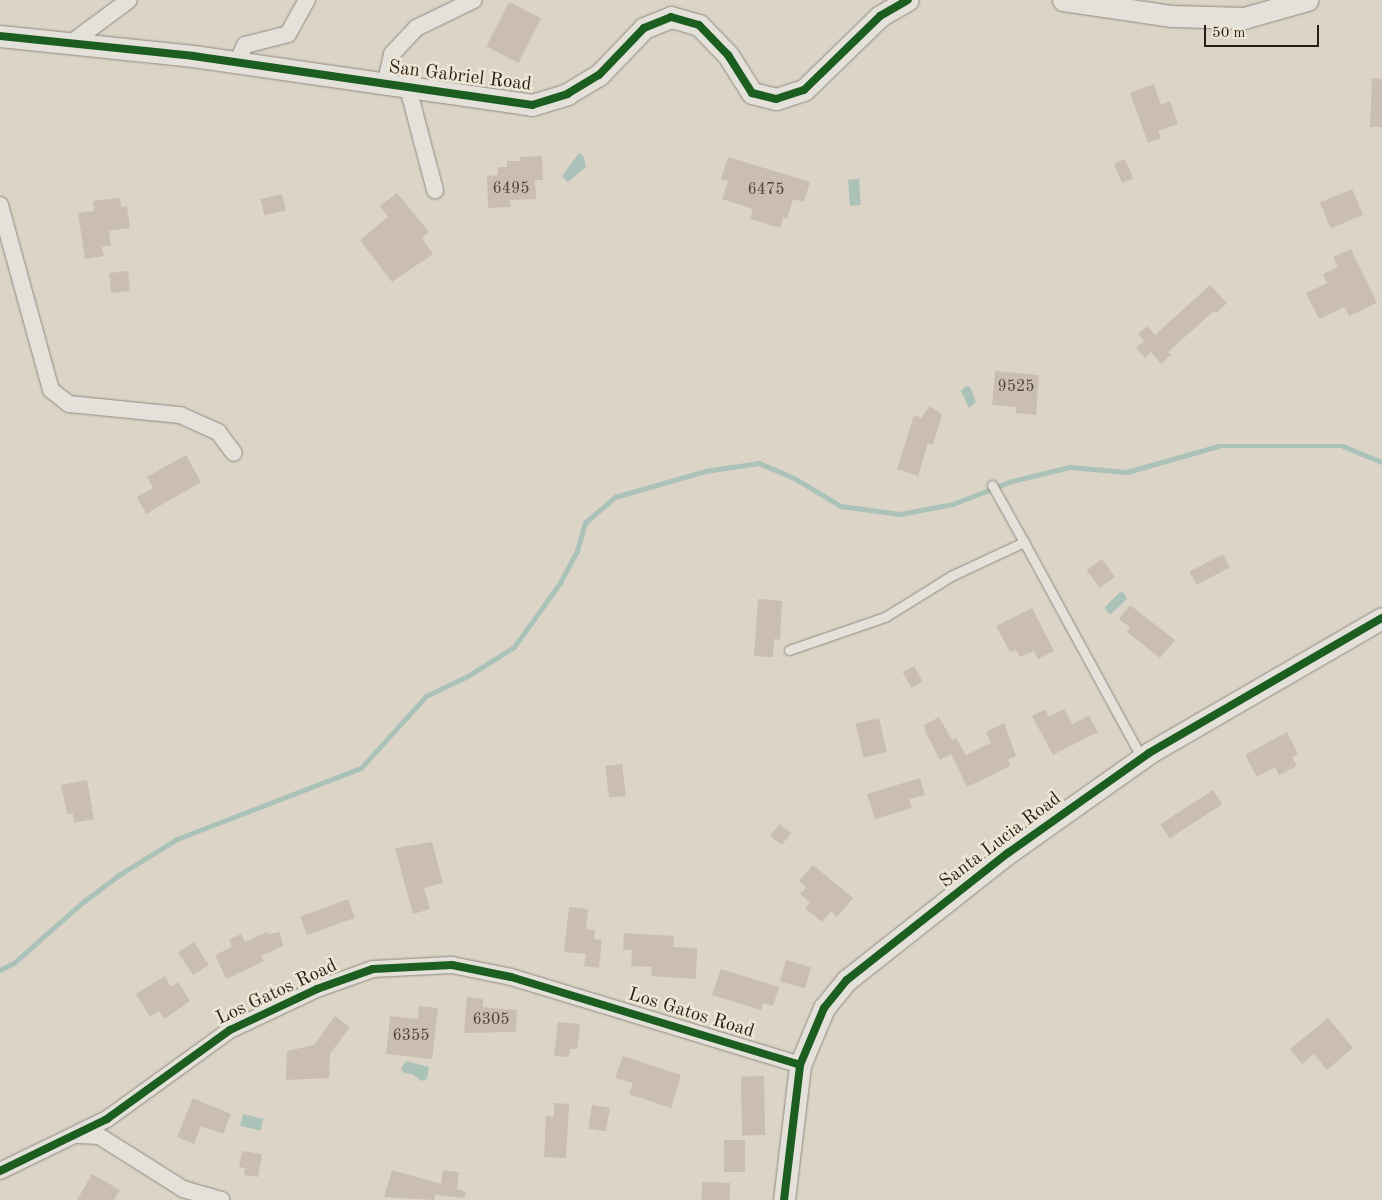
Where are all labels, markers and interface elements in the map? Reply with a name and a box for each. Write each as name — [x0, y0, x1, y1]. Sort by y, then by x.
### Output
scale bar — [1207, 15, 1322, 47]
text: 50 m — [1212, 26, 1246, 41]
street label: San Gabriel Road — [387, 57, 533, 97]
house number: 6495 — [492, 179, 530, 199]
house number: 6475 — [747, 180, 785, 200]
house number: 9525 — [997, 377, 1035, 397]
street label: Santa Lucia Road — [936, 788, 1066, 894]
street label: Los Gatos Road — [213, 955, 341, 1031]
street label: Los Gatos Road — [625, 984, 757, 1044]
house number: 6305 — [472, 1010, 510, 1030]
house number: 6355 — [392, 1026, 430, 1046]

